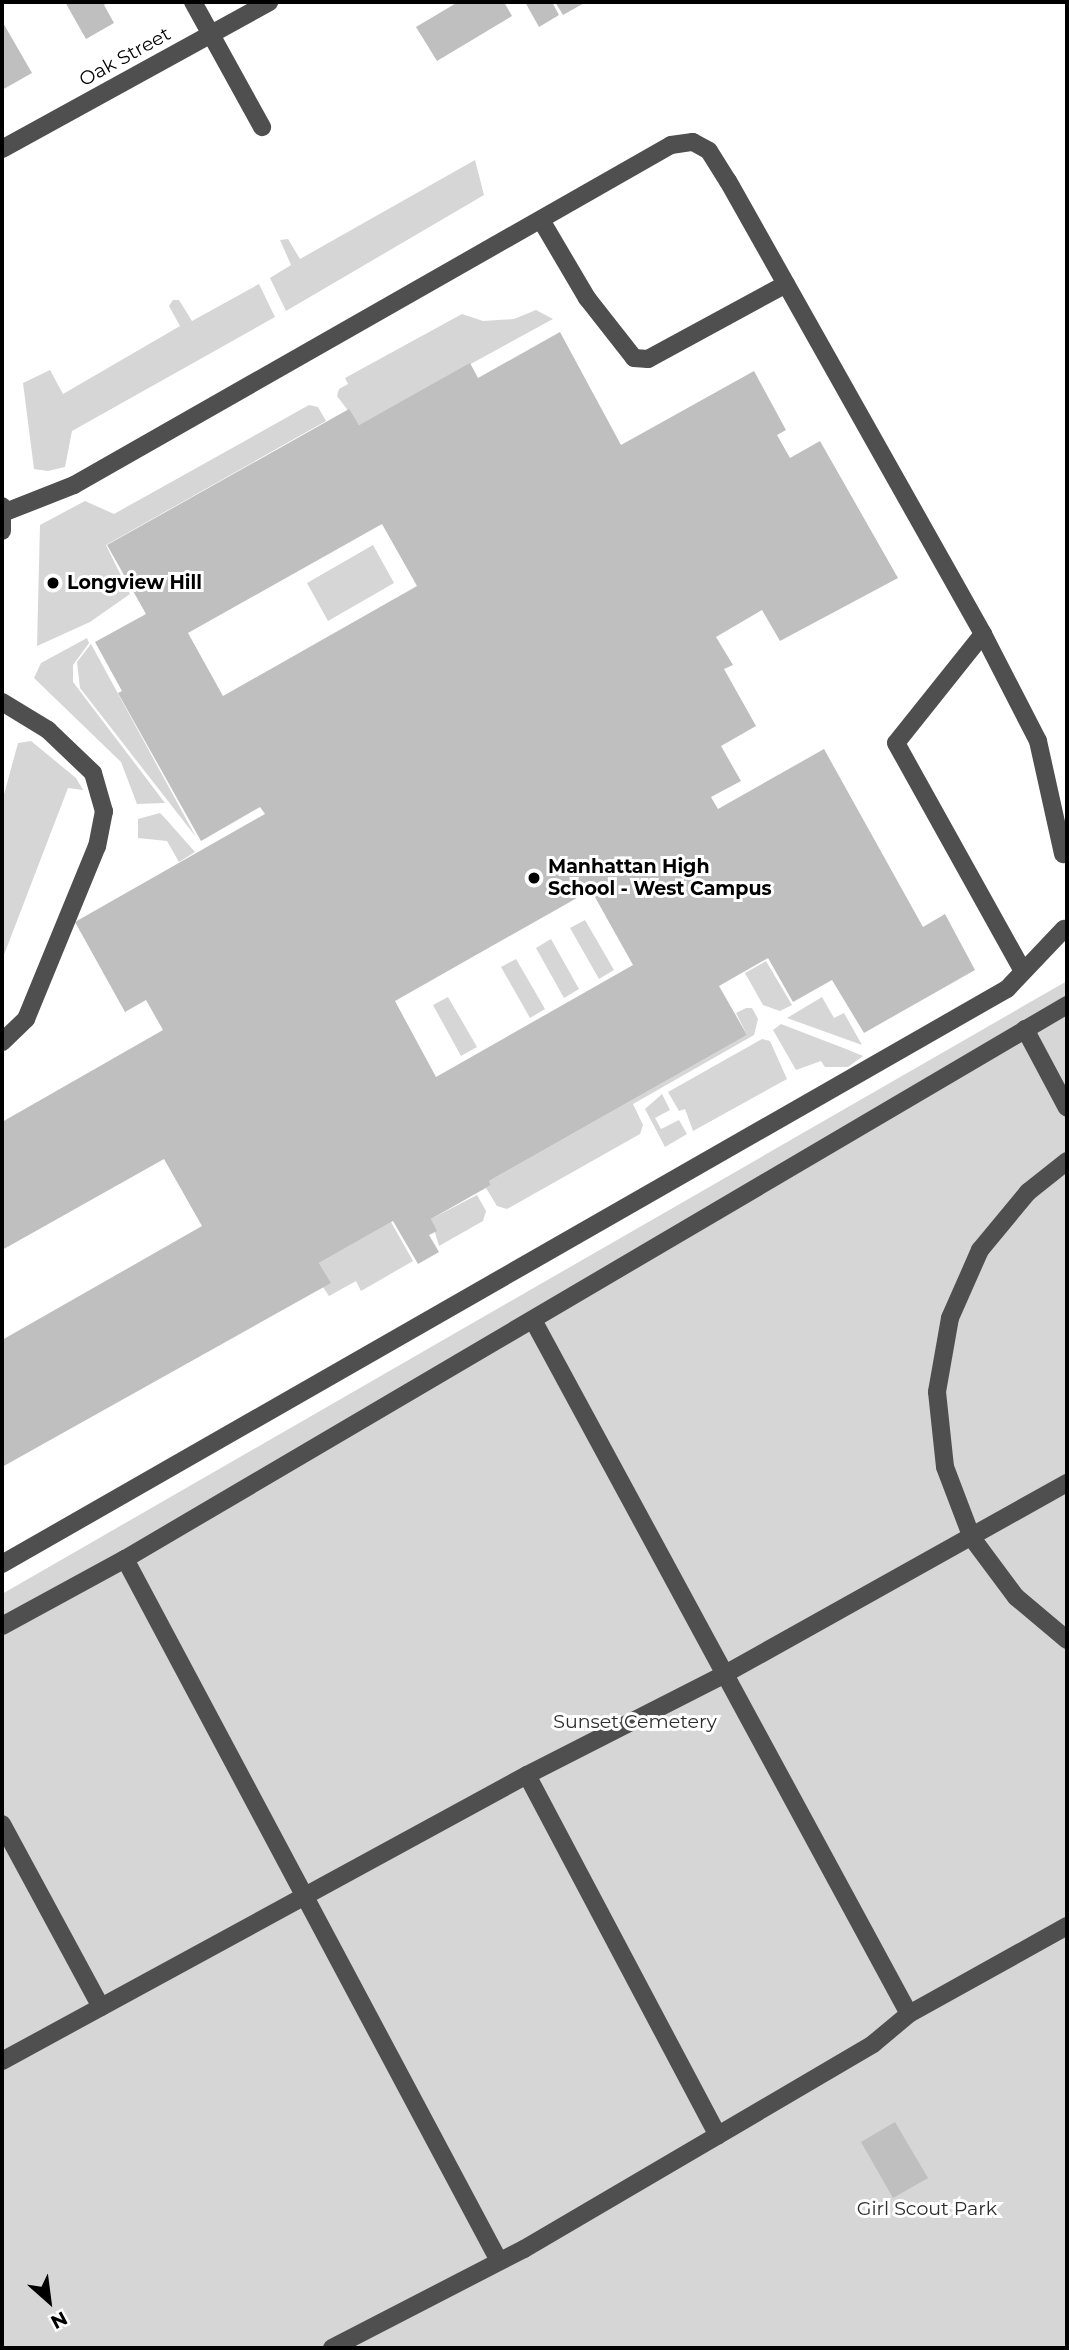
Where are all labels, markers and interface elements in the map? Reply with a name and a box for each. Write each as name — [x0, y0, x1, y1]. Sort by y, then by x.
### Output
street label: Oak Street — [75, 23, 175, 91]
place label: Longview Hill — [67, 572, 202, 594]
marker: Longview Hill — [45, 575, 61, 591]
place label: Manhattan High School - West Campus — [548, 856, 772, 900]
marker: Manhattan High School - West Campus — [526, 870, 542, 886]
park label: Sunset Cemetery — [553, 1711, 717, 1733]
park label: Girl Scout Park — [857, 2198, 997, 2220]
north arrow — [14, 2266, 84, 2336]
text: N — [47, 2306, 71, 2334]

